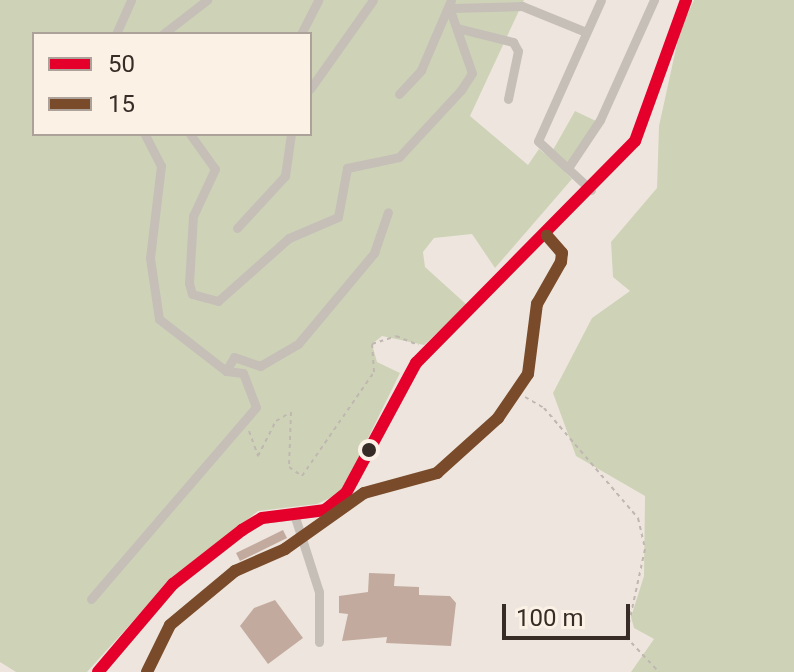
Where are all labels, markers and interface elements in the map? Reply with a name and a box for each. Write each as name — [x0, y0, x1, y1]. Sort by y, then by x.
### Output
legend — [32, 32, 312, 136]
text: 50 — [108, 50, 135, 78]
text: 15 — [108, 90, 135, 118]
unlabelled marker — [361, 442, 377, 458]
scale bar — [506, 588, 634, 638]
text: 100 m — [516, 604, 583, 632]

